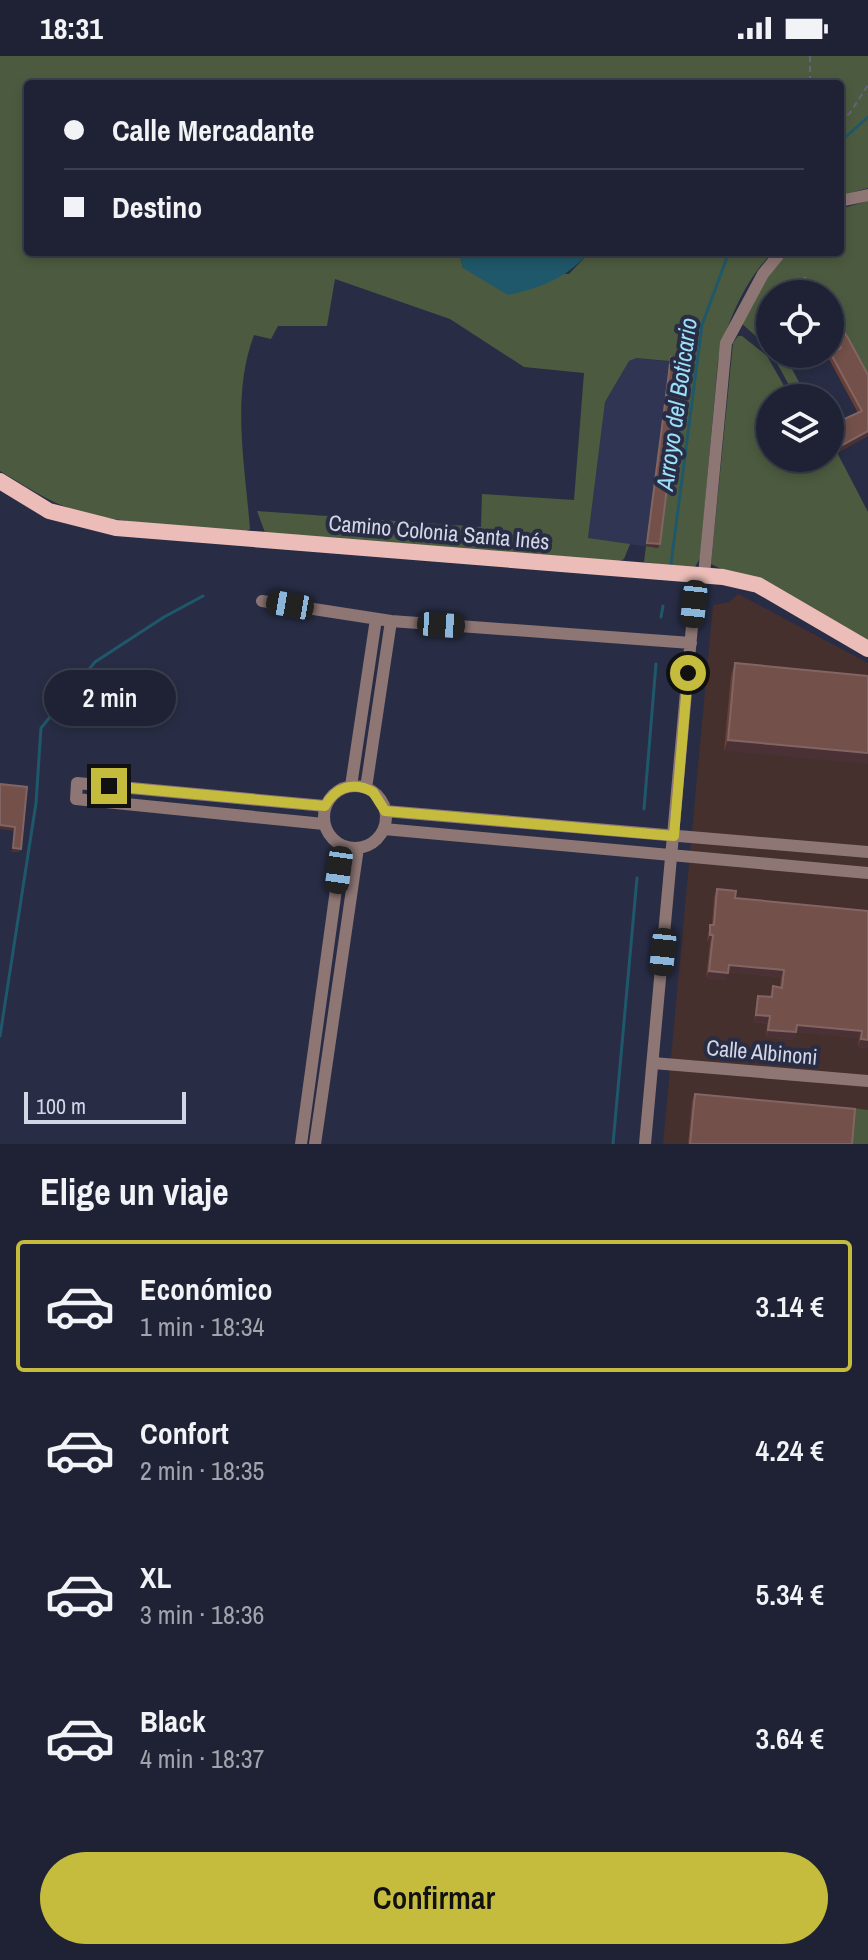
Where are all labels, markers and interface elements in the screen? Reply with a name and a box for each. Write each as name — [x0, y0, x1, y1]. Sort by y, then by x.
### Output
text: 18:31 — [40, 8, 103, 48]
text: Calle Mercadante — [112, 110, 314, 150]
text: Destino — [112, 187, 202, 227]
map controls — [756, 280, 844, 472]
button: locate — [756, 280, 844, 368]
water label: Arroyo del Boticario — [648, 316, 704, 493]
button: layers — [756, 384, 844, 472]
street label: Camino Colonia Santa Inés — [327, 507, 551, 557]
car — [680, 579, 708, 629]
car — [264, 589, 316, 621]
car — [416, 611, 466, 639]
route start — [670, 655, 706, 691]
callout: 2 min — [43, 670, 175, 726]
text: 2 min — [83, 680, 137, 715]
route end — [91, 768, 127, 804]
car — [324, 845, 354, 895]
car — [649, 927, 677, 977]
street label: Calle Albinoni — [705, 1032, 819, 1072]
scale bar — [24, 1088, 186, 1124]
text: 100 m — [36, 1091, 86, 1121]
text: Elige un viaje — [40, 1168, 229, 1216]
text: Económico — [140, 1269, 273, 1309]
icon: car — [44, 1270, 116, 1342]
text: 3.14 € — [756, 1286, 824, 1326]
text: 1 min · 18:34 — [140, 1309, 264, 1344]
text: Confort — [140, 1413, 229, 1453]
icon: car — [44, 1414, 116, 1486]
text: 4.24 € — [756, 1430, 824, 1470]
text: 2 min · 18:35 — [140, 1453, 264, 1488]
text: XL — [140, 1557, 171, 1597]
icon: car — [44, 1558, 116, 1630]
text: 5.34 € — [756, 1574, 824, 1614]
text: 3 min · 18:36 — [140, 1597, 264, 1632]
text: Black — [140, 1701, 206, 1741]
icon: car — [44, 1702, 116, 1774]
text: 3.64 € — [756, 1718, 824, 1758]
text: 4 min · 18:37 — [140, 1741, 264, 1776]
button: Confirmar — [40, 1852, 828, 1944]

